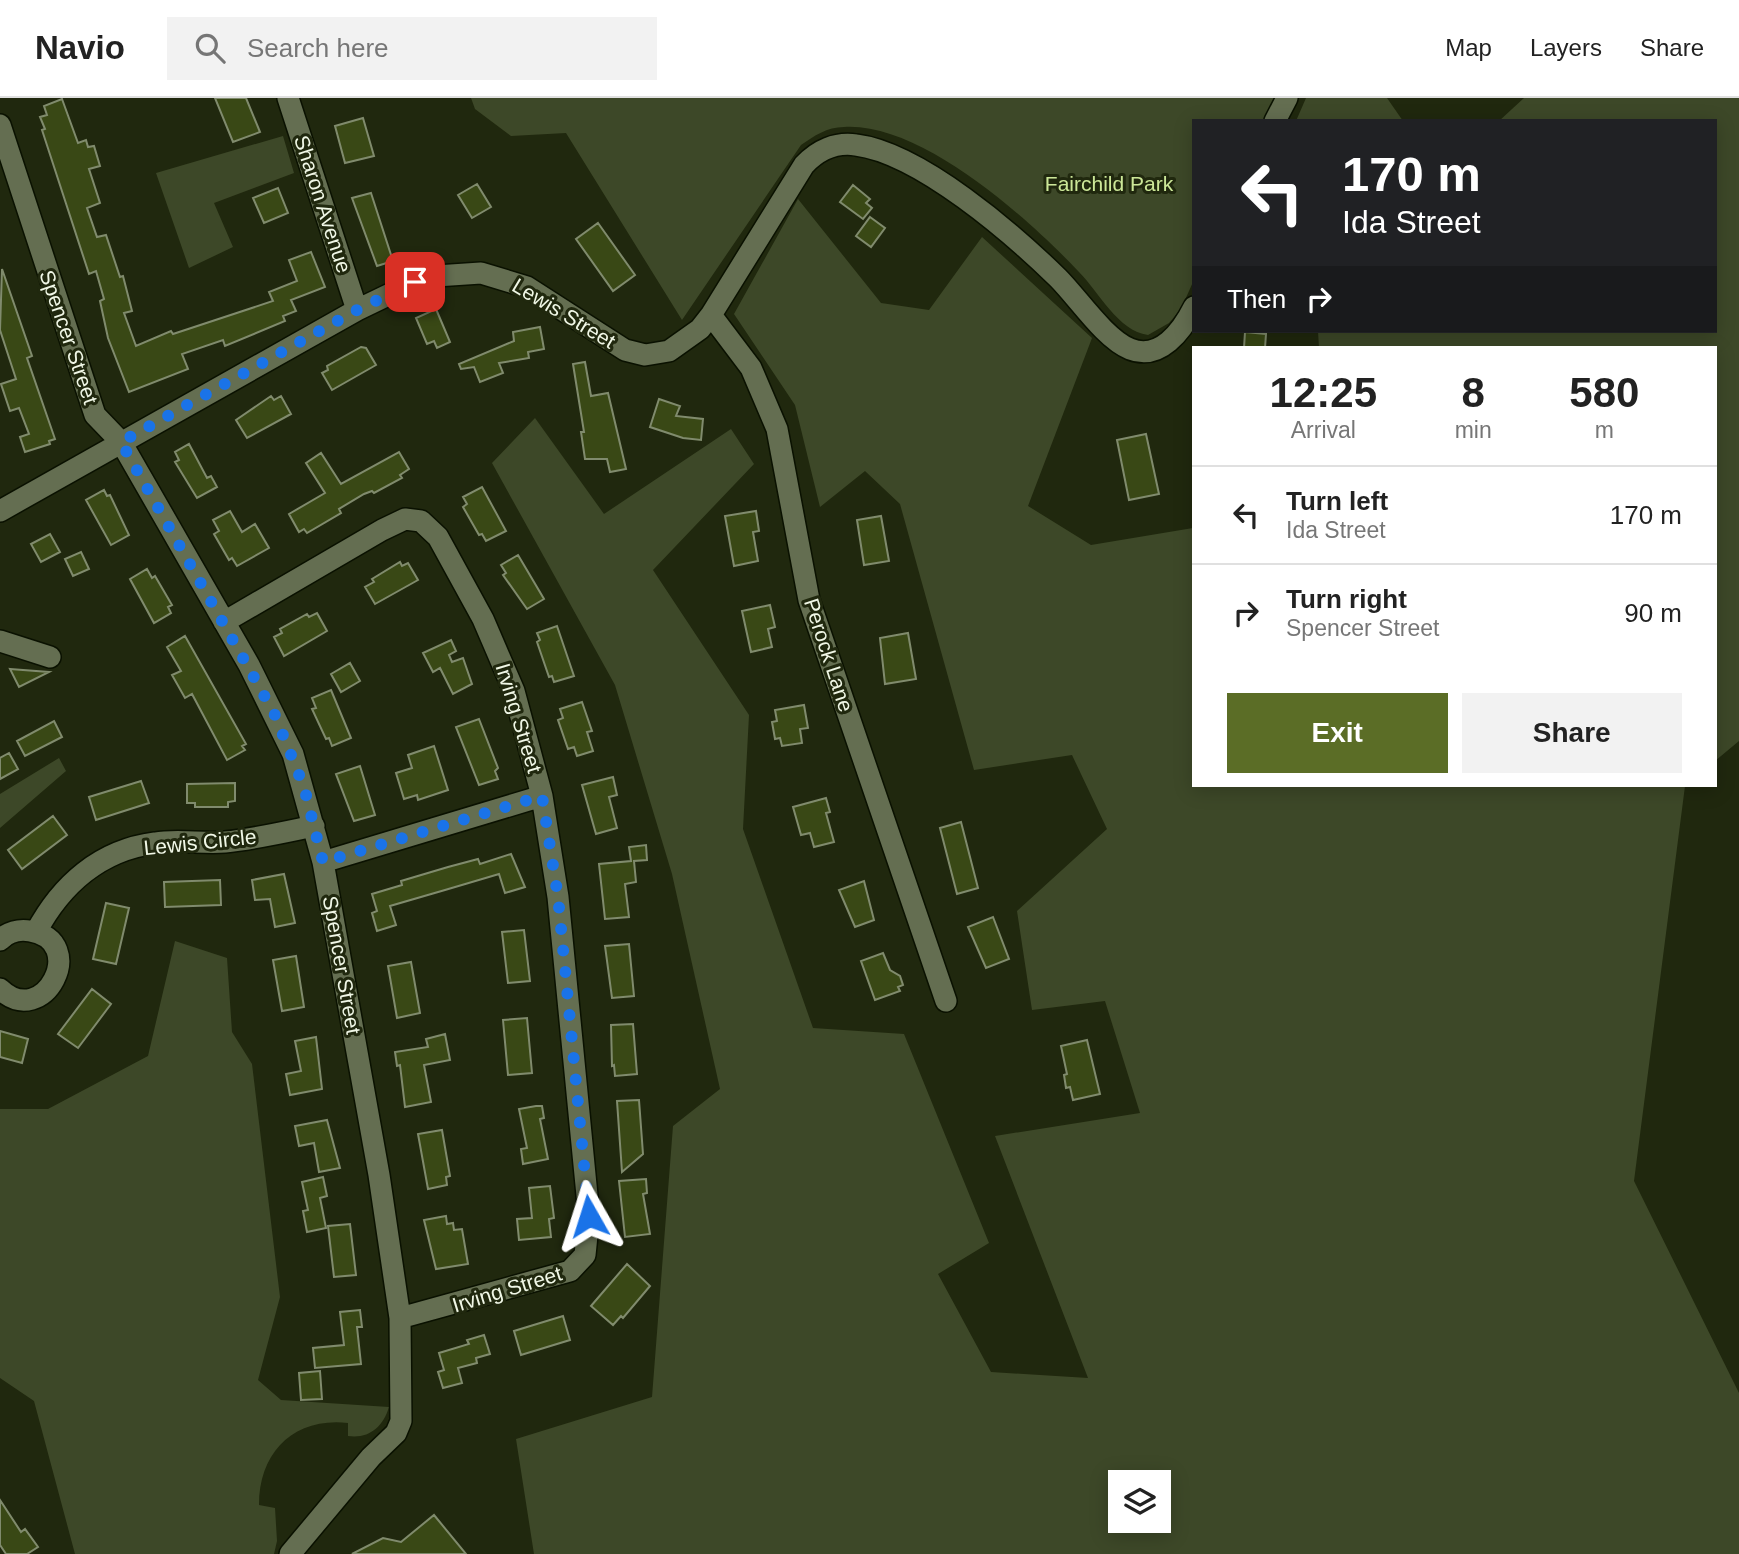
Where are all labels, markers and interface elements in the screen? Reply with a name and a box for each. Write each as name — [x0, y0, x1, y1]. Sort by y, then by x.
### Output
search box — [167, 17, 657, 80]
text: Navio — [35, 29, 125, 66]
icon: search — [191, 29, 229, 67]
text: Search here — [247, 33, 389, 63]
text: Map — [1445, 34, 1492, 61]
text: Layers — [1530, 34, 1602, 61]
text: Share — [1640, 34, 1704, 61]
street label: Sharon Avenue — [290, 132, 356, 276]
icon: left — [1227, 147, 1318, 238]
text: 170 m — [1342, 147, 1481, 201]
park label: Fairchild Park — [1045, 172, 1174, 195]
text: Ida Street — [1342, 204, 1481, 240]
pin — [385, 252, 445, 312]
icon: arrive — [396, 263, 434, 301]
street label: Spencer Street — [35, 267, 103, 407]
street label: Lewis Street — [509, 273, 620, 353]
icon: right — [1300, 280, 1338, 318]
text: Then — [1227, 284, 1286, 314]
text: 12:25 — [1270, 369, 1377, 416]
text: 8 — [1461, 369, 1485, 416]
text: 580 — [1569, 369, 1639, 416]
text: Arrival — [1291, 417, 1356, 443]
text: min — [1455, 417, 1492, 443]
text: m — [1595, 417, 1614, 443]
text: Turn left — [1286, 486, 1388, 516]
icon: left — [1227, 496, 1265, 534]
text: 170 m — [1610, 500, 1682, 530]
text: Ida Street — [1286, 517, 1386, 543]
text: Turn right — [1286, 584, 1407, 614]
icon: right — [1227, 594, 1265, 632]
street label: Perock Lane — [800, 595, 858, 715]
text: 90 m — [1624, 598, 1682, 628]
text: Spencer Street — [1286, 615, 1439, 641]
street label: Irving Street — [491, 661, 547, 776]
button: Exit — [1227, 693, 1448, 773]
button: Share — [1462, 693, 1682, 773]
street label: Lewis Circle — [143, 825, 257, 859]
street label: Spencer Street — [319, 894, 366, 1036]
position arrow — [552, 1179, 626, 1253]
street label: Irving Street — [450, 1261, 565, 1317]
map controls — [1108, 1470, 1171, 1533]
button: layers — [1108, 1470, 1171, 1533]

